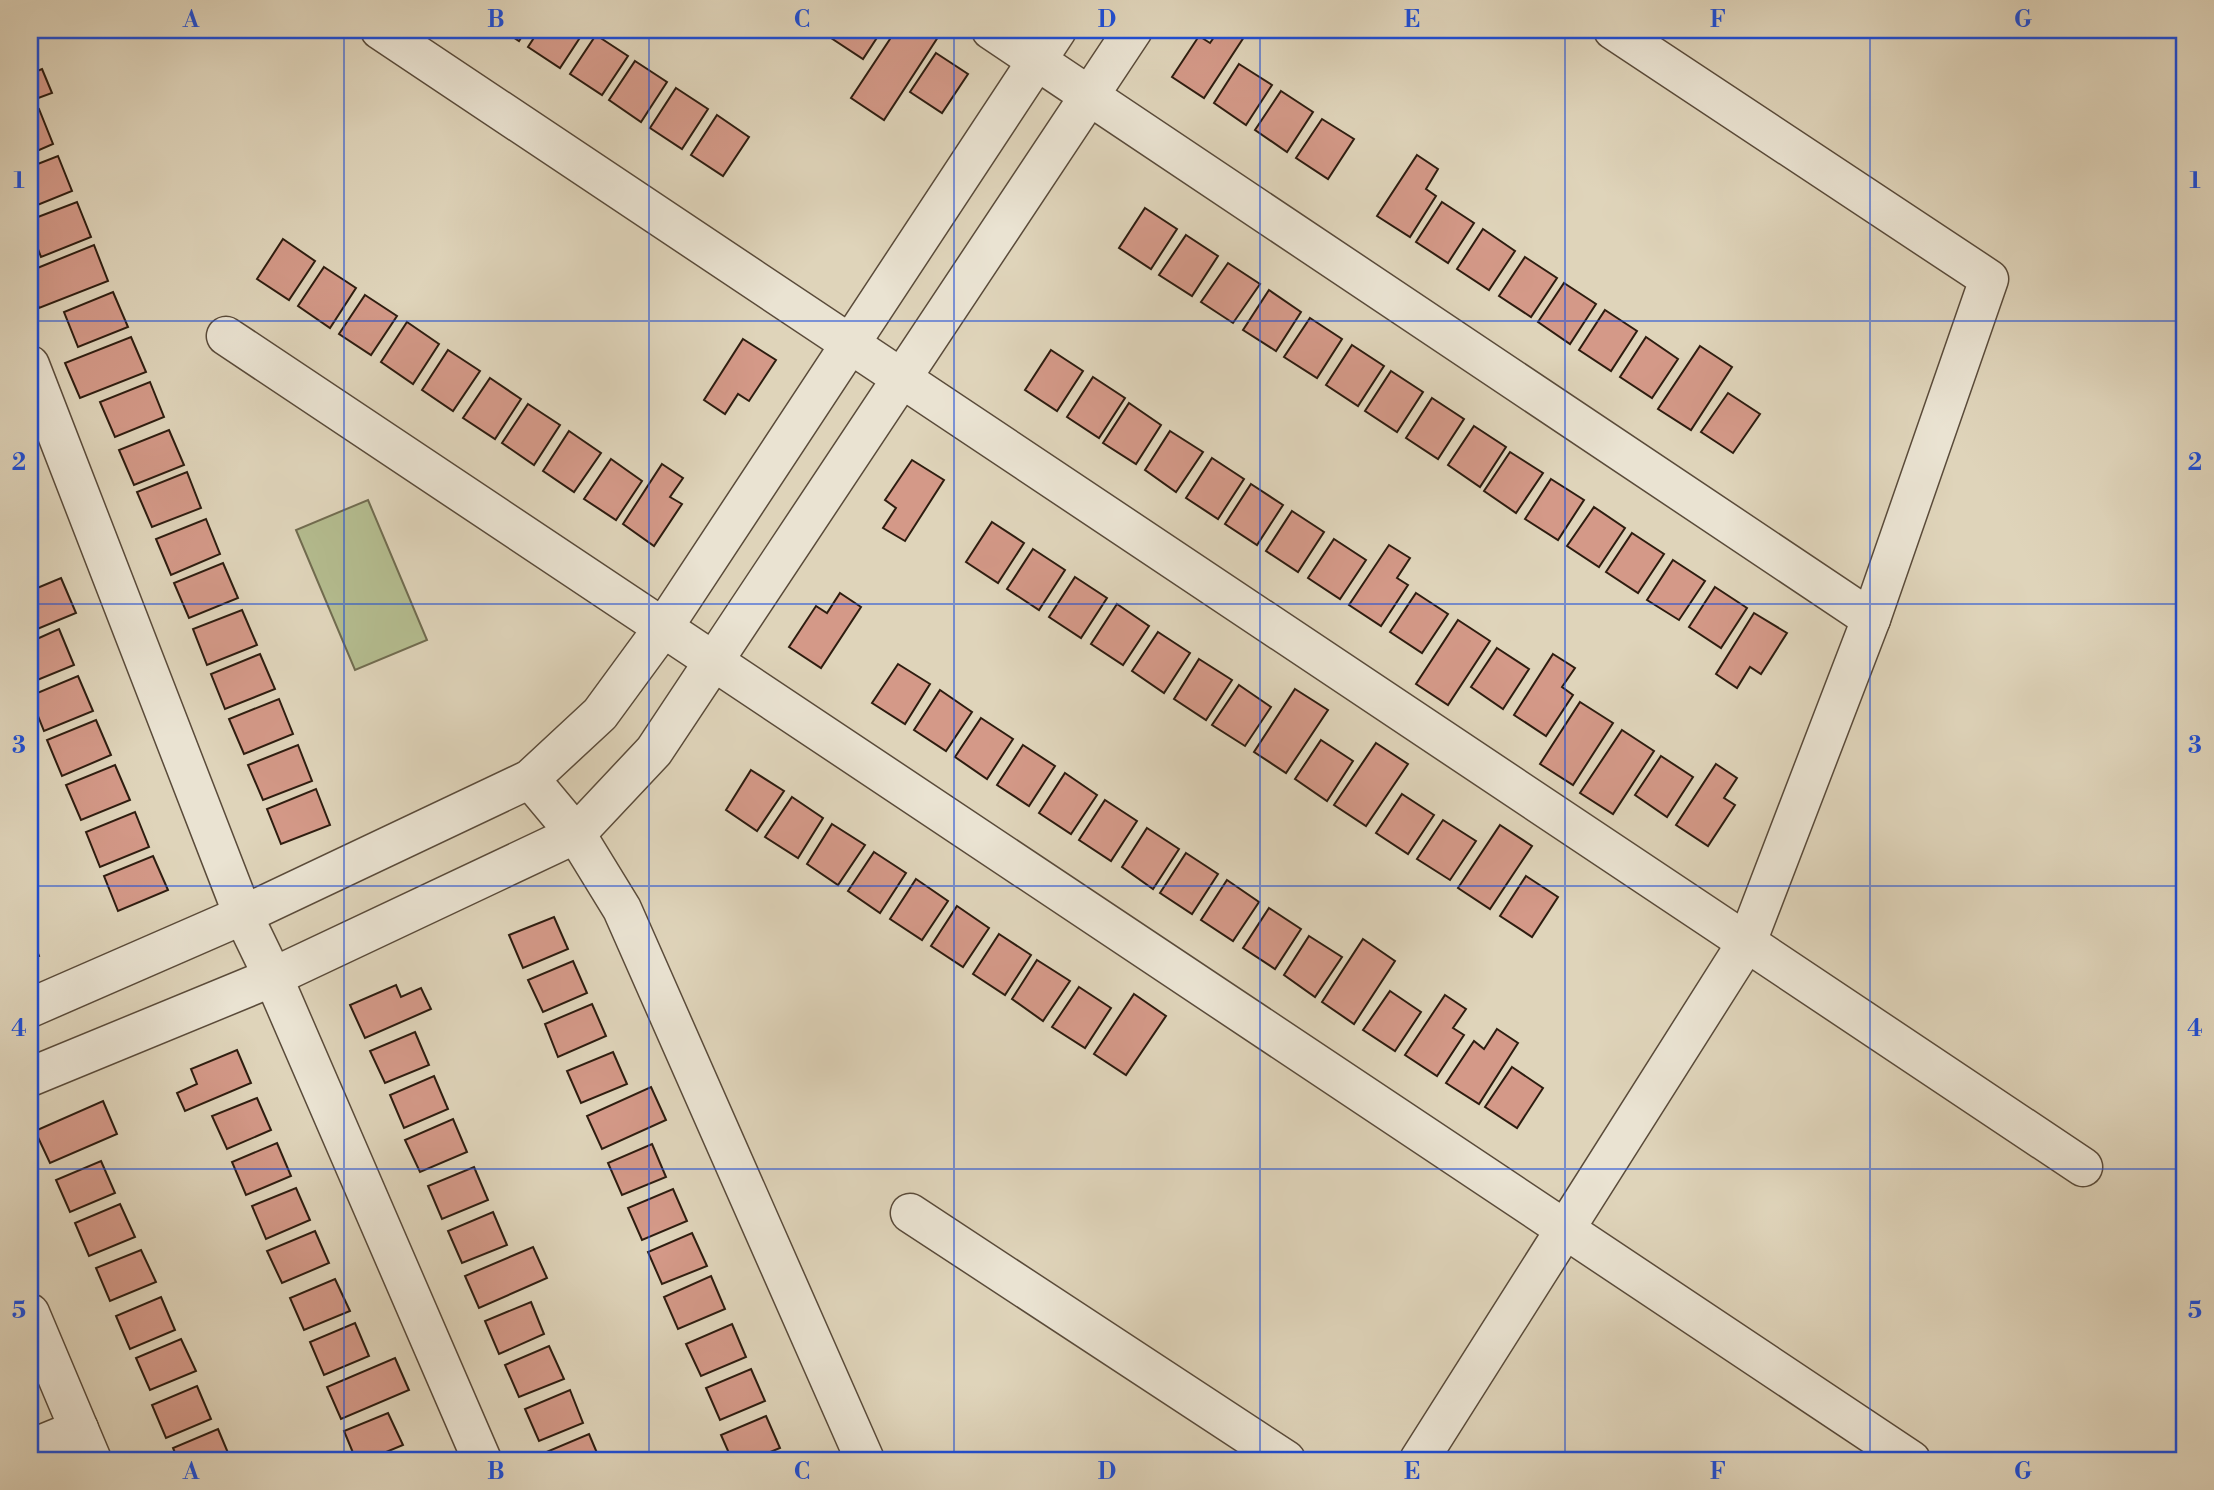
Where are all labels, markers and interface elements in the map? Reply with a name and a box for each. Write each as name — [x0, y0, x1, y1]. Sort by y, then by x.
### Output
text: A — [182, 6, 200, 34]
text: B — [487, 6, 505, 34]
text: C — [794, 6, 810, 34]
text: D — [1098, 6, 1116, 34]
text: E — [1404, 6, 1420, 34]
text: F — [1710, 6, 1726, 34]
text: G — [2014, 6, 2032, 34]
text: 1 — [13, 167, 25, 195]
text: 1 — [2189, 167, 2201, 195]
text: 2 — [12, 449, 26, 477]
text: 2 — [2188, 449, 2202, 477]
text: 3 — [12, 732, 26, 760]
text: 3 — [2188, 732, 2202, 760]
text: 4 — [11, 1015, 27, 1043]
text: 4 — [2187, 1015, 2203, 1043]
text: 5 — [12, 1297, 26, 1325]
text: 5 — [2188, 1297, 2202, 1325]
text: A — [182, 1458, 200, 1486]
text: B — [487, 1458, 505, 1486]
text: C — [794, 1458, 810, 1486]
text: D — [1098, 1458, 1116, 1486]
text: E — [1404, 1458, 1420, 1486]
text: F — [1710, 1458, 1726, 1486]
text: G — [2014, 1458, 2032, 1486]

